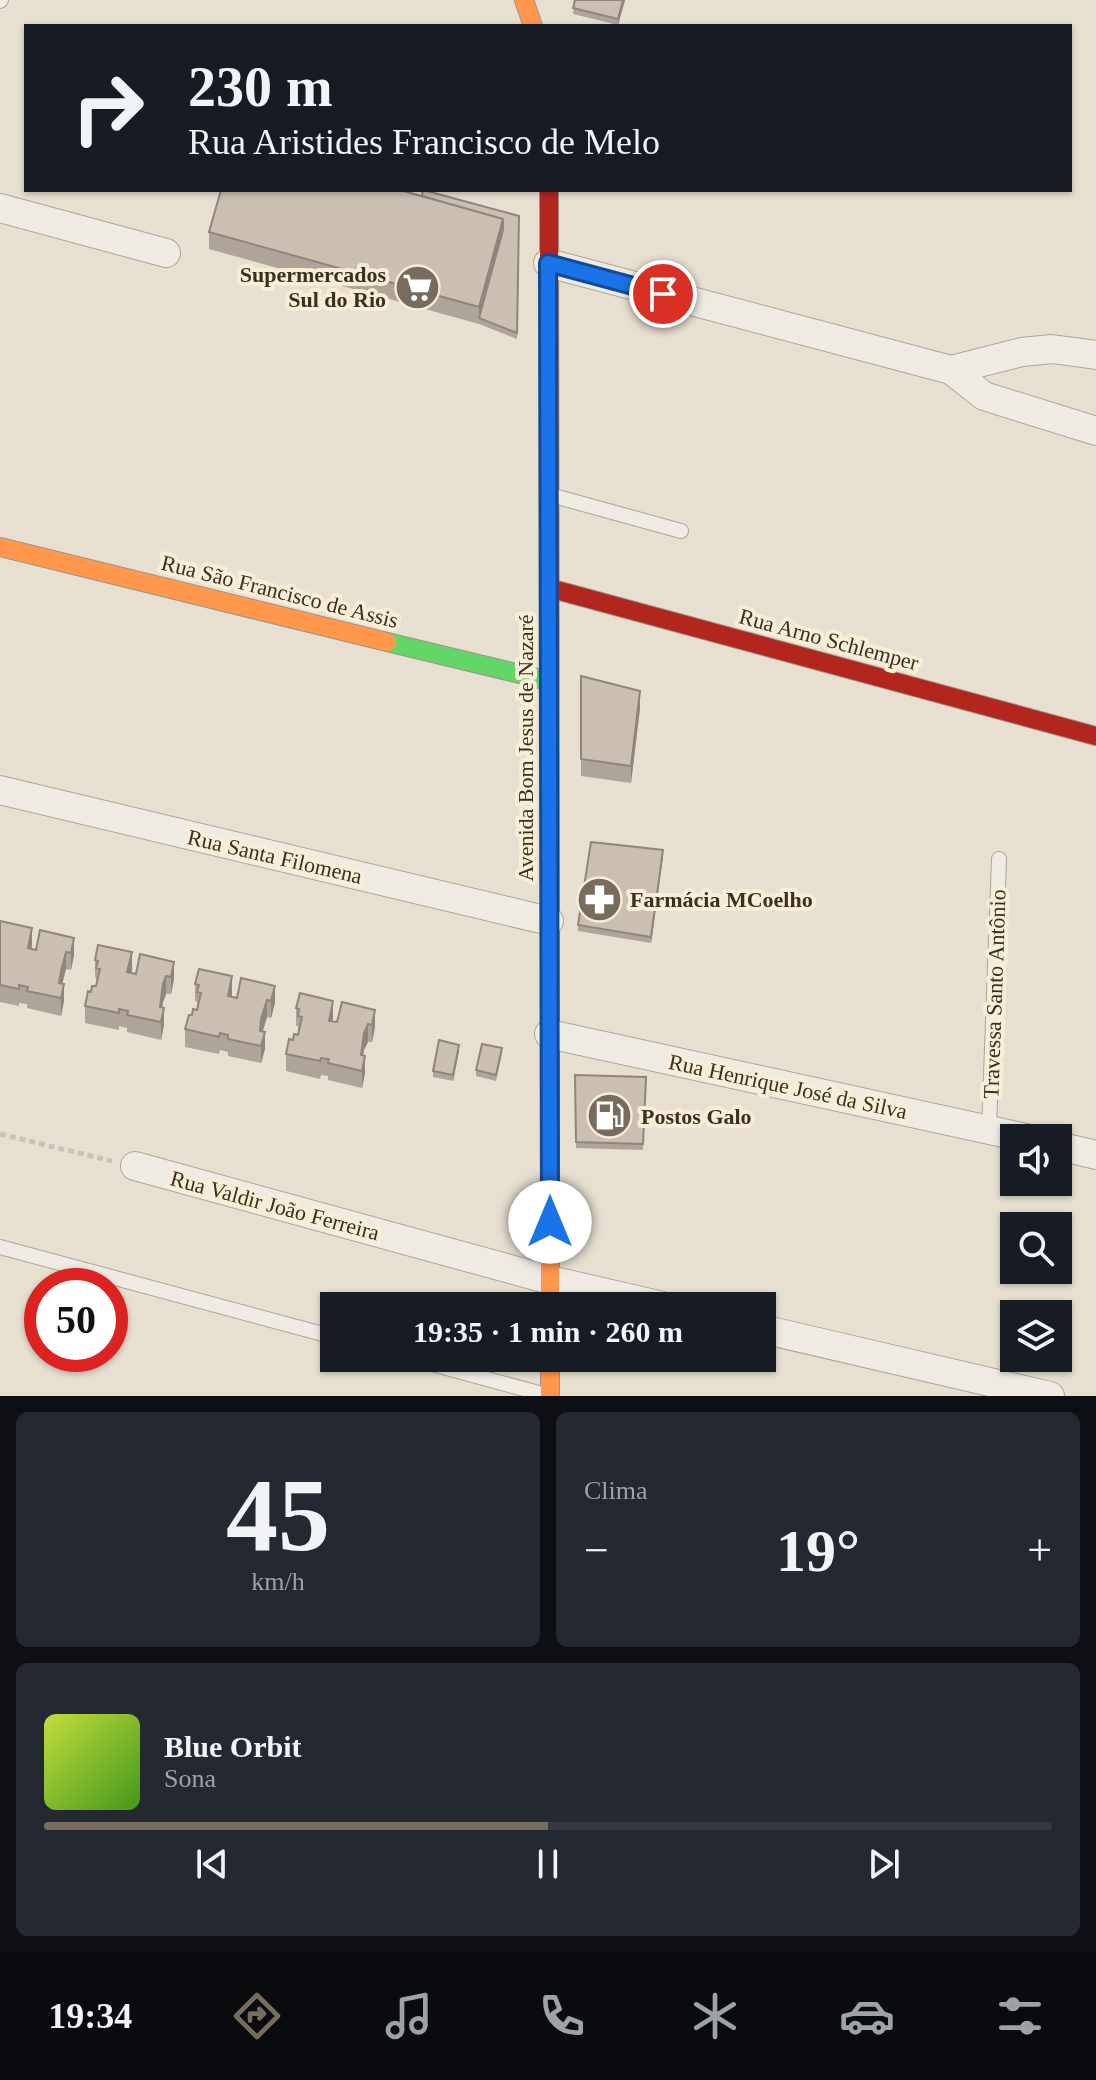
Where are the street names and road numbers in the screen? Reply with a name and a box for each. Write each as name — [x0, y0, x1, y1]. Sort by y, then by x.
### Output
street label: Rua São Francisco de Assis — [159, 550, 401, 633]
street label: Rua Arno Schlemper — [737, 604, 922, 676]
street label: Avenida Bom Jesus de Nazaré — [513, 614, 538, 882]
street label: Rua Santa Filomena — [185, 824, 365, 889]
street label: Travessa Santo Antônio — [978, 889, 1011, 1099]
street label: Rua Henrique José da Silva — [666, 1049, 910, 1124]
street label: Rua Valdir João Ferreira — [168, 1166, 382, 1245]

